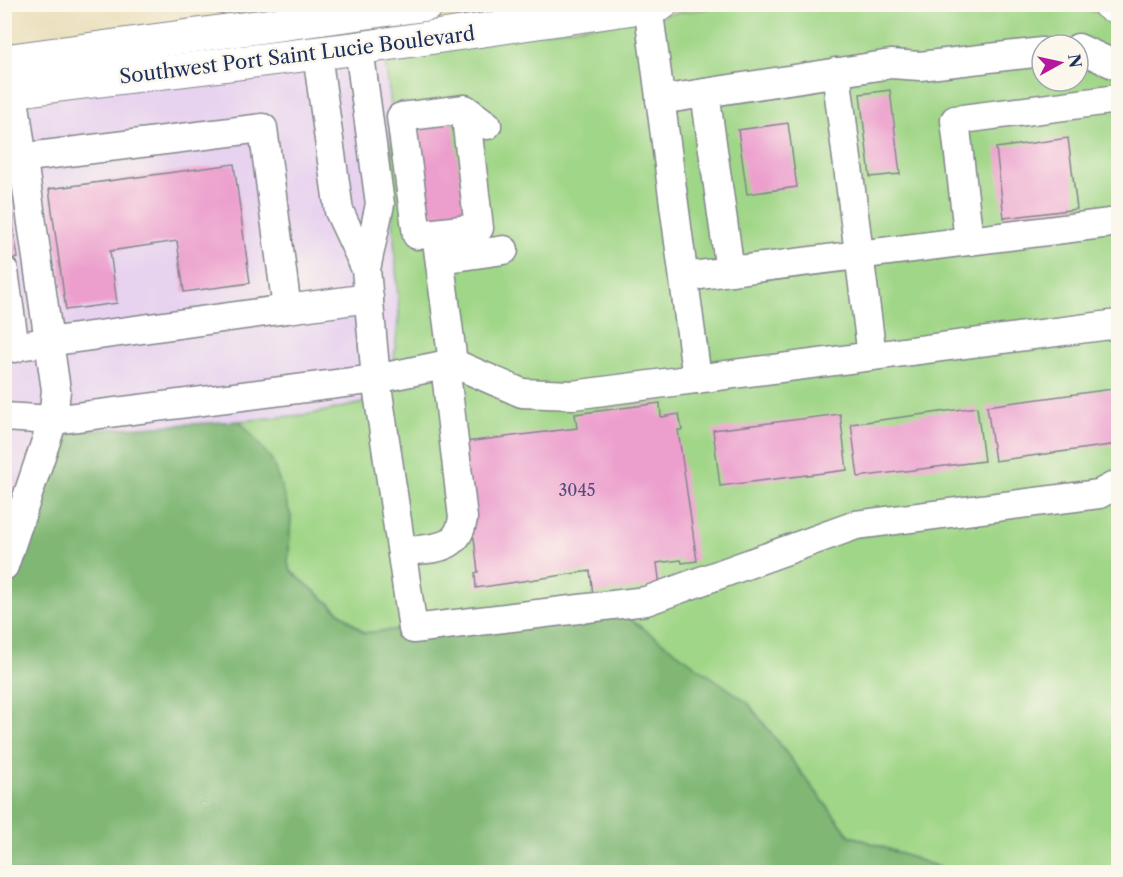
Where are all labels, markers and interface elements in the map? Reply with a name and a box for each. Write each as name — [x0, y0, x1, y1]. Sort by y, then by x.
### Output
street label: Southwest Port Saint Lucie Boulevard — [118, 21, 476, 89]
north arrow — [1030, 33, 1090, 93]
text: N — [1064, 53, 1086, 69]
house number: 3045 — [559, 480, 595, 500]

